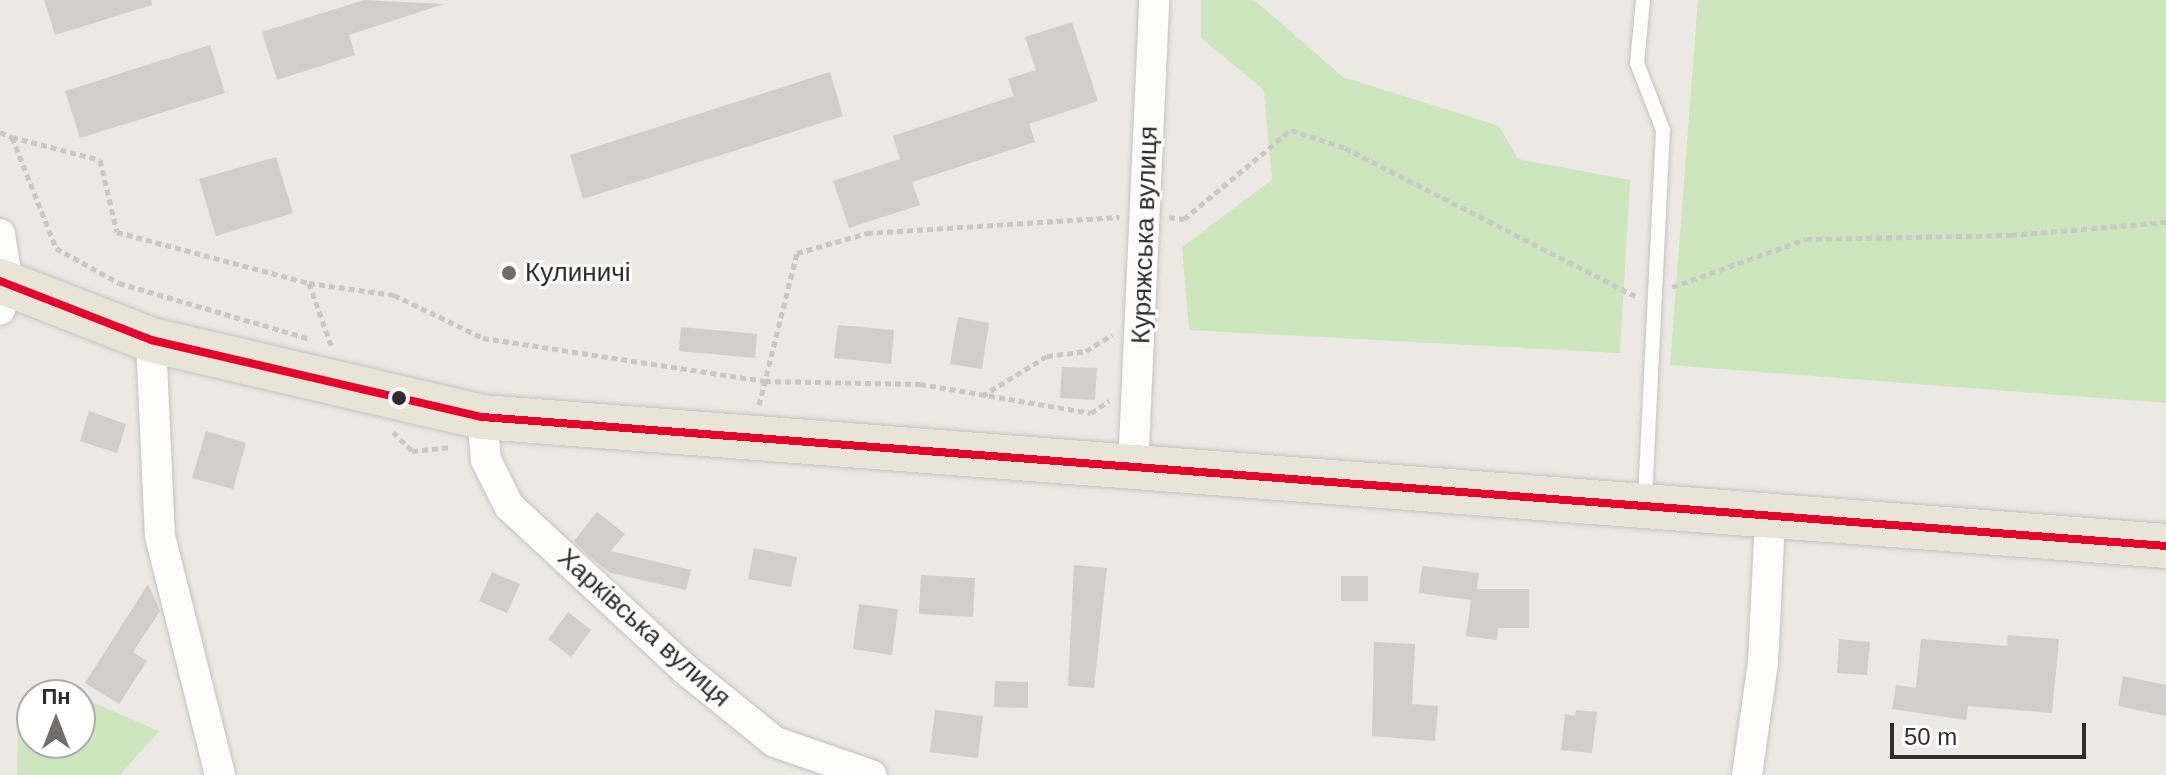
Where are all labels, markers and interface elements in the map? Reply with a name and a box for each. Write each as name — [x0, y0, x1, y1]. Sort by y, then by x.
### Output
street label: Куряжська вулиця — [1126, 126, 1164, 344]
place label: Кулиничі — [525, 257, 630, 289]
marker: Кулиничі — [500, 264, 518, 282]
unlabelled marker — [391, 390, 407, 406]
street label: Харківська вулиця — [551, 542, 737, 714]
north arrow — [16, 679, 96, 759]
text: Пн — [41, 684, 71, 709]
scale bar — [1894, 707, 2090, 757]
text: 50 m — [1904, 723, 1957, 750]

